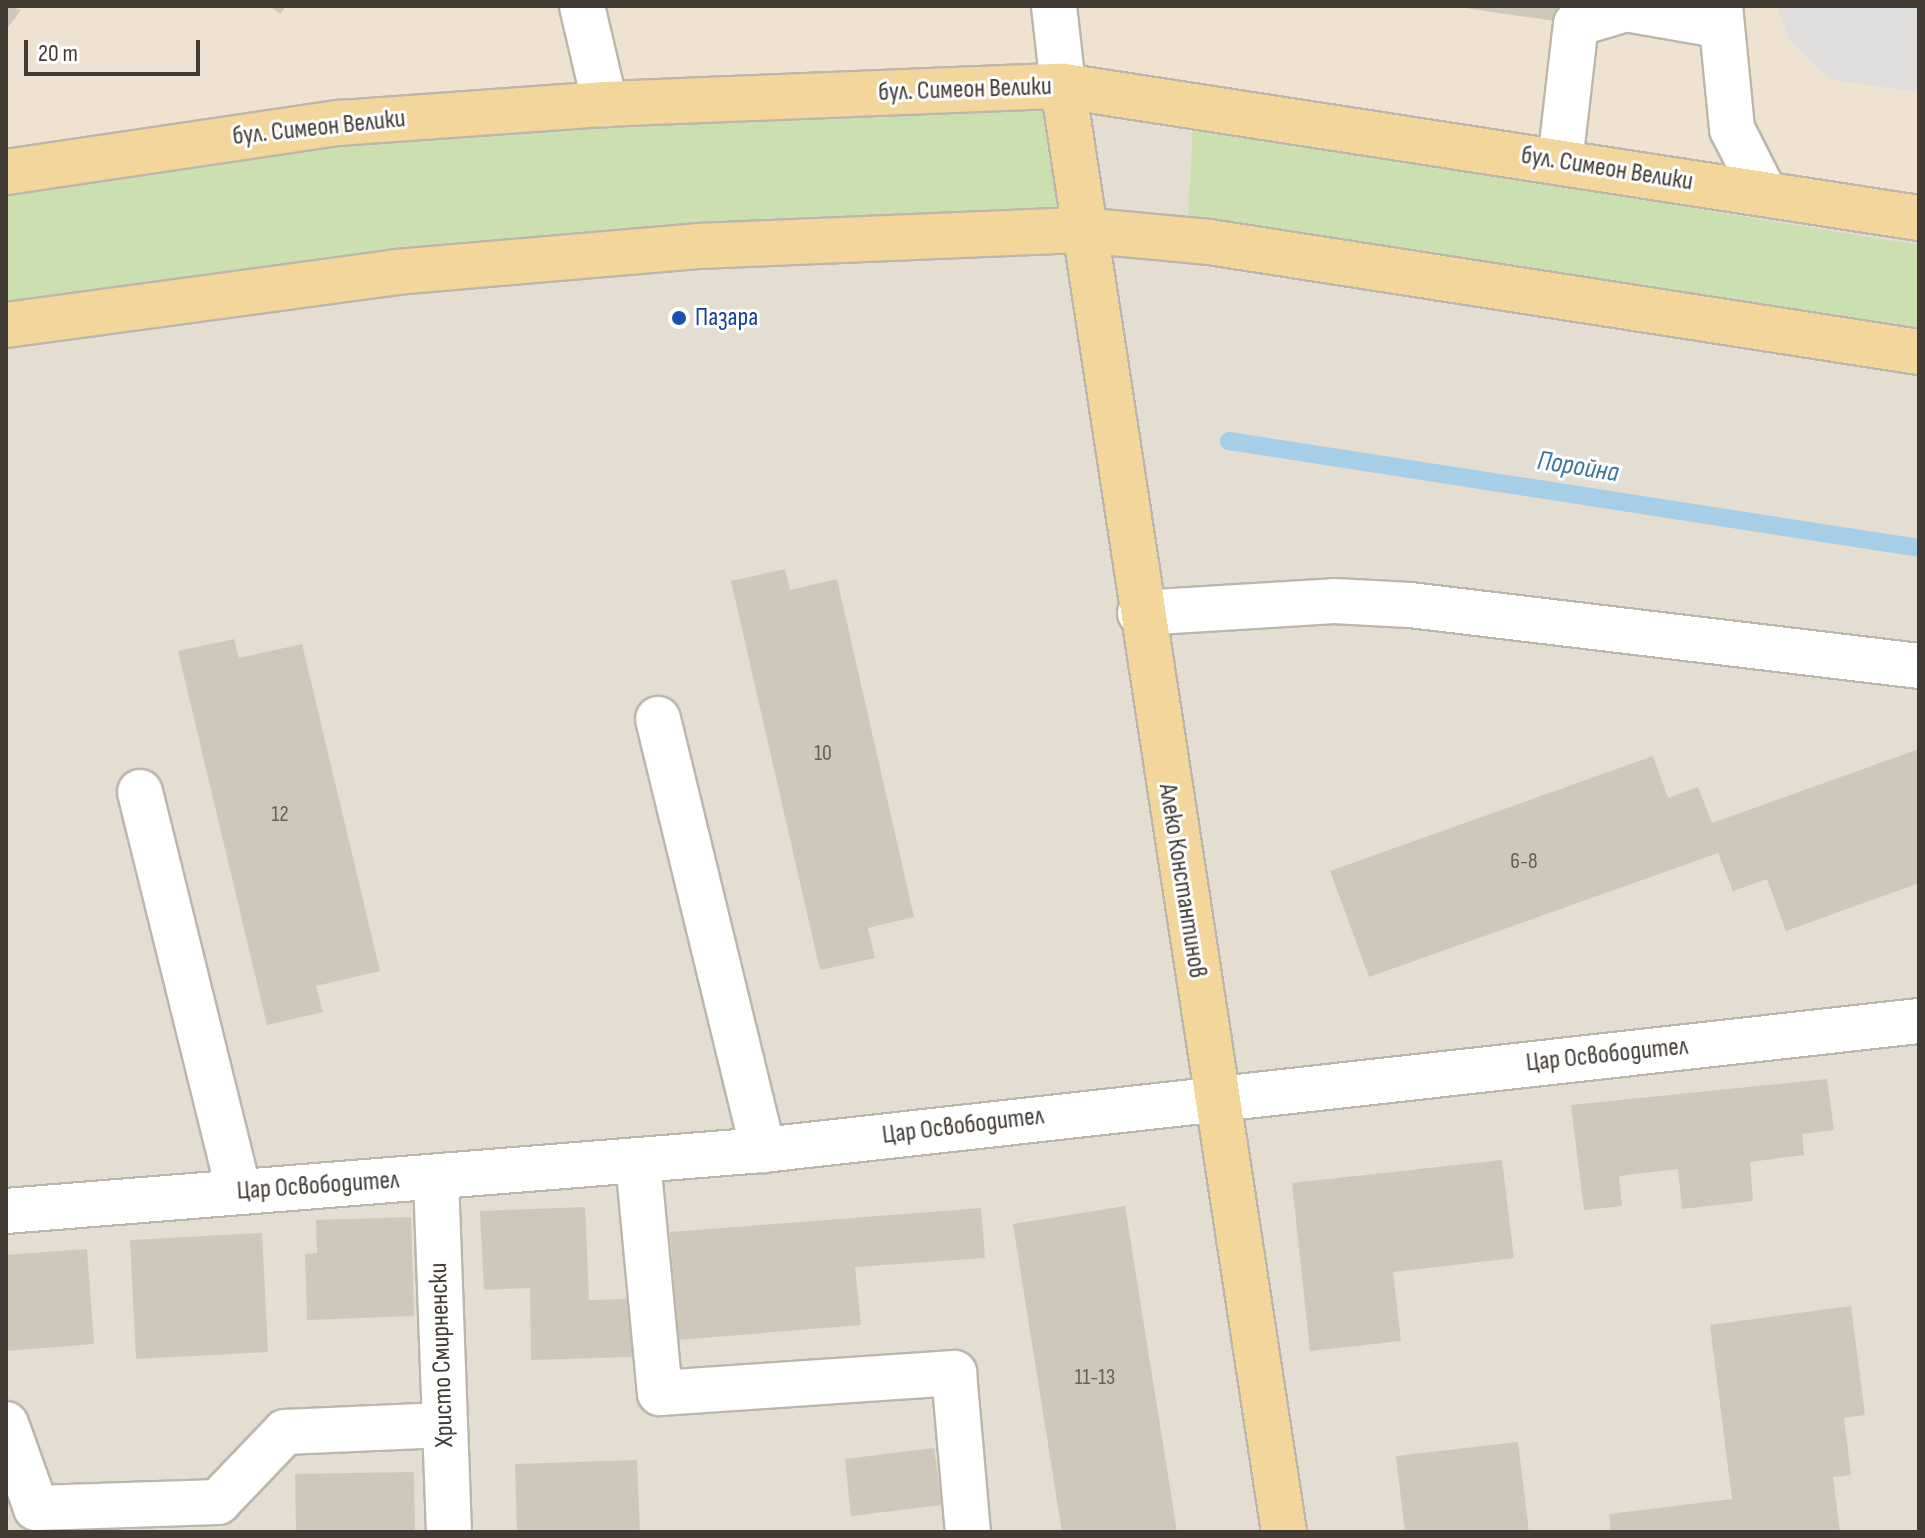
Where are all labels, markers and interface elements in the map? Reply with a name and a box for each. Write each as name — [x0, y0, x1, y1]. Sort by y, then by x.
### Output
scale bar — [28, 24, 204, 74]
text: 20 m — [38, 39, 78, 68]
street label: бул. Симеон Велики — [878, 71, 1052, 109]
street label: бул. Симеон Велики — [231, 103, 407, 153]
street label: бул. Симеон Велики — [1519, 140, 1695, 198]
place label: Пазара — [695, 302, 758, 334]
marker: Пазара — [670, 309, 688, 327]
water label: Поройна — [1535, 444, 1621, 490]
house number: 10 — [814, 741, 832, 767]
street label: Алеко Константинов — [1151, 782, 1213, 980]
house number: 12 — [271, 802, 289, 828]
house number: 6-8 — [1510, 849, 1538, 875]
street label: Цар Освободител — [1525, 1031, 1689, 1079]
street label: Цар Освободител — [880, 1101, 1046, 1151]
street label: Цар Освободител — [236, 1165, 400, 1207]
street label: Христо Смирненски — [423, 1262, 461, 1448]
house number: 11-13 — [1075, 1365, 1115, 1391]

